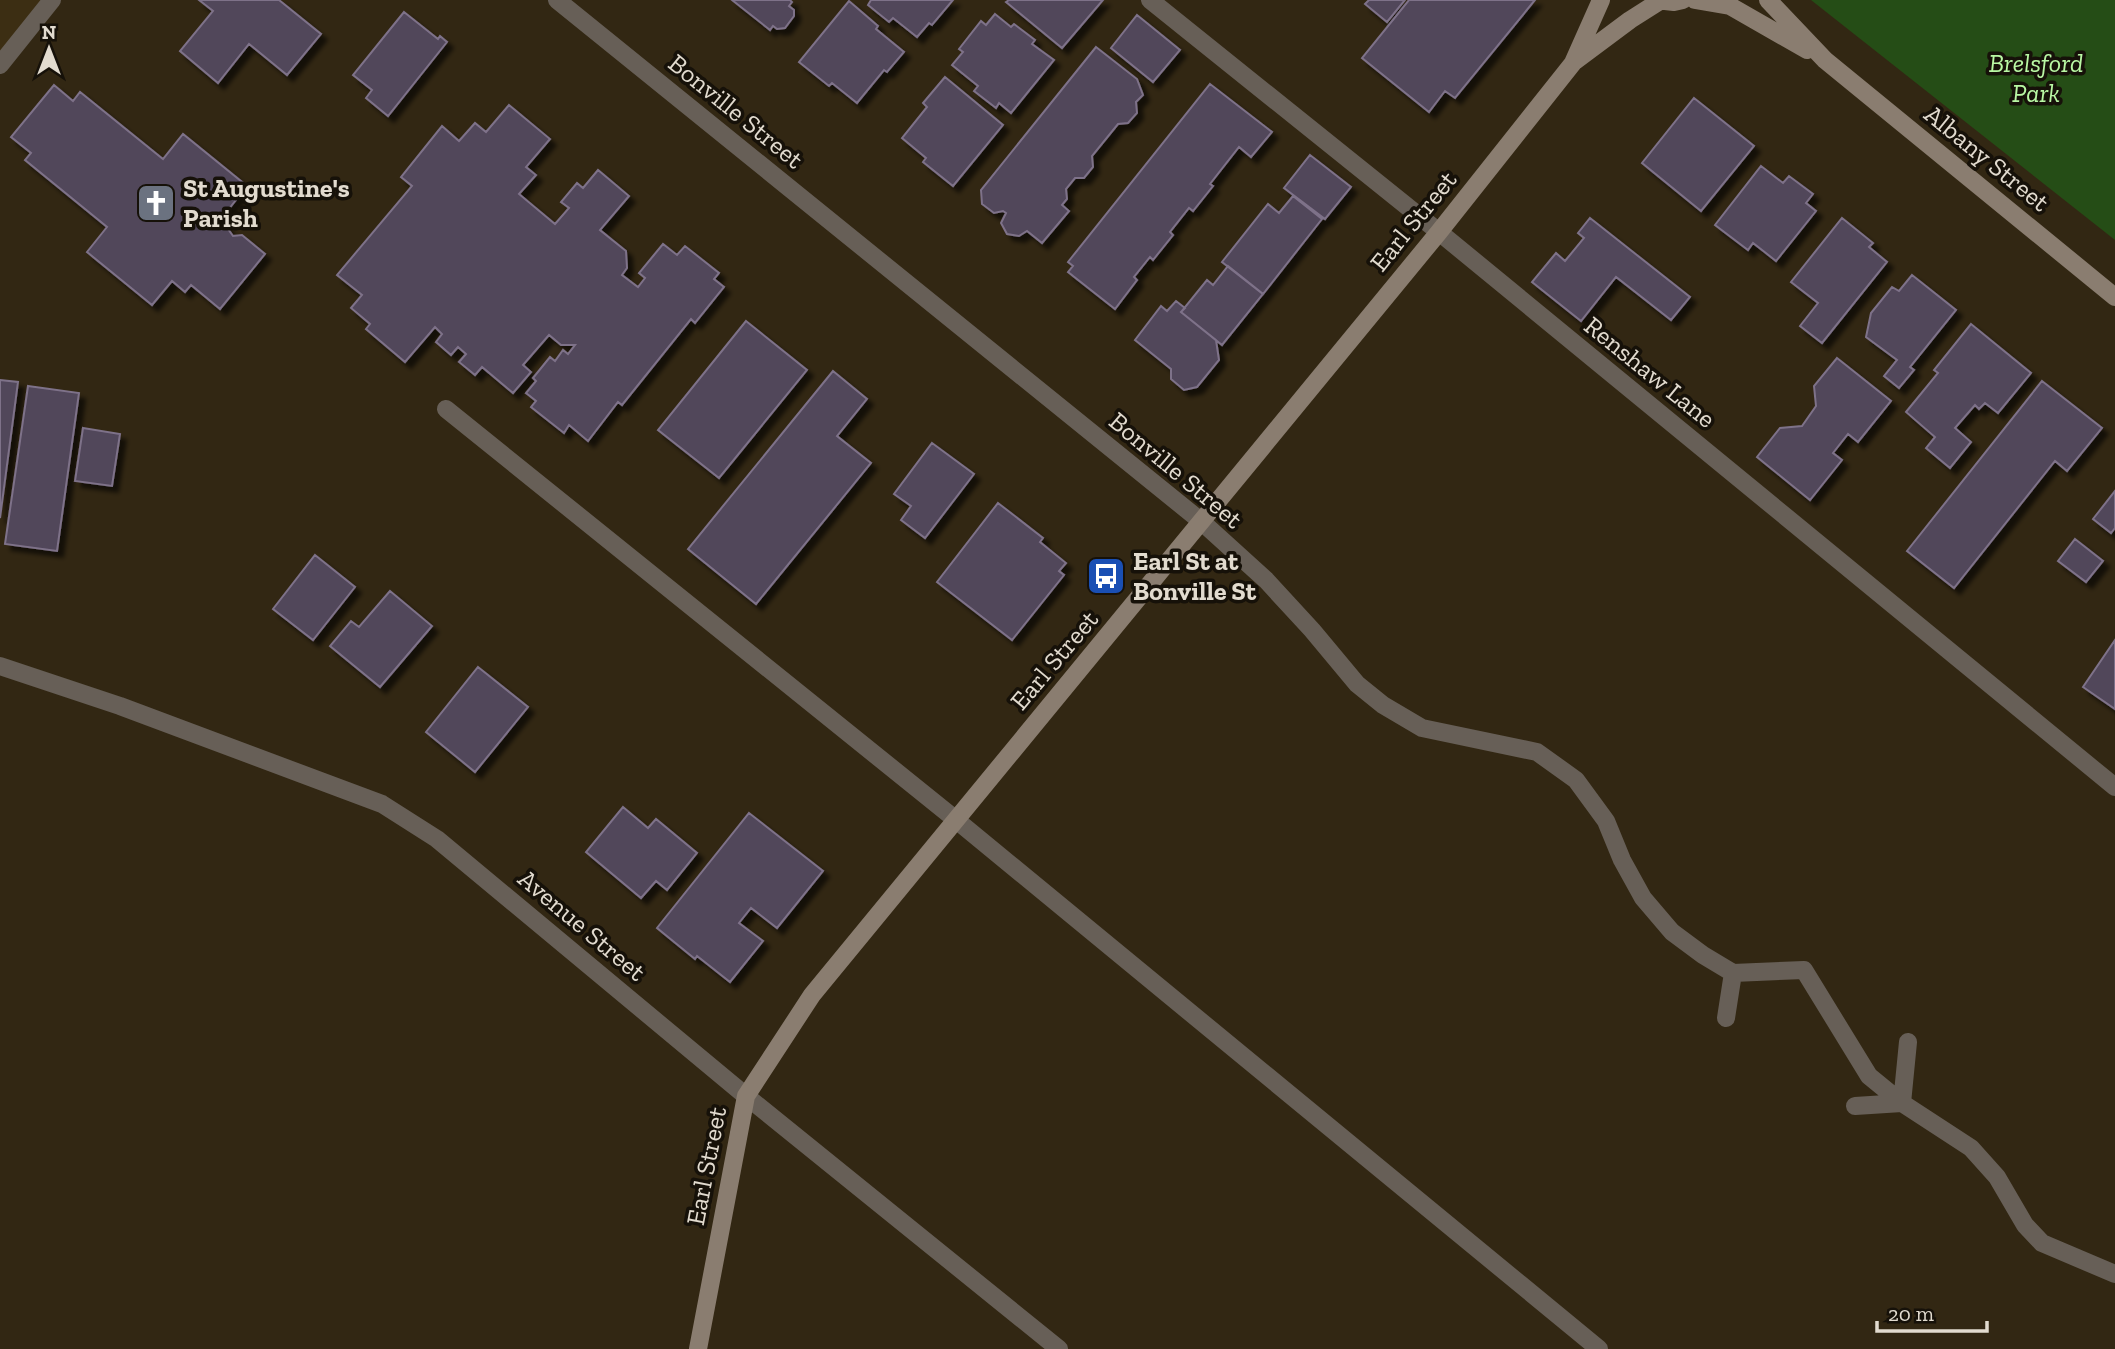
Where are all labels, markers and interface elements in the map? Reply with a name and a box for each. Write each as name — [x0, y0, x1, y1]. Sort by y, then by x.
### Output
north arrow — [14, 14, 84, 84]
text: N — [42, 21, 56, 44]
street label: Bonville Street — [662, 47, 810, 175]
park label: Brelsford Park — [1989, 47, 2083, 109]
street label: Albany Street — [1918, 98, 2056, 218]
street label: Earl Street — [1363, 164, 1463, 278]
place label: St Augustine's Parish — [183, 172, 350, 234]
church icon: St Augustine's Parish — [135, 182, 177, 224]
street label: Renshaw Lane — [1578, 309, 1722, 435]
street label: Bonville Street — [1103, 405, 1249, 535]
place label: Earl St at Bonville St — [1133, 545, 1257, 607]
bus stop icon: Earl St at Bonville St — [1085, 555, 1127, 597]
street label: Earl Street — [1003, 604, 1105, 716]
street label: Avenue Street — [512, 862, 653, 988]
street label: Earl Street — [679, 1104, 733, 1228]
scale bar — [1877, 1290, 1987, 1334]
text: 20 m — [1888, 1301, 1934, 1326]

